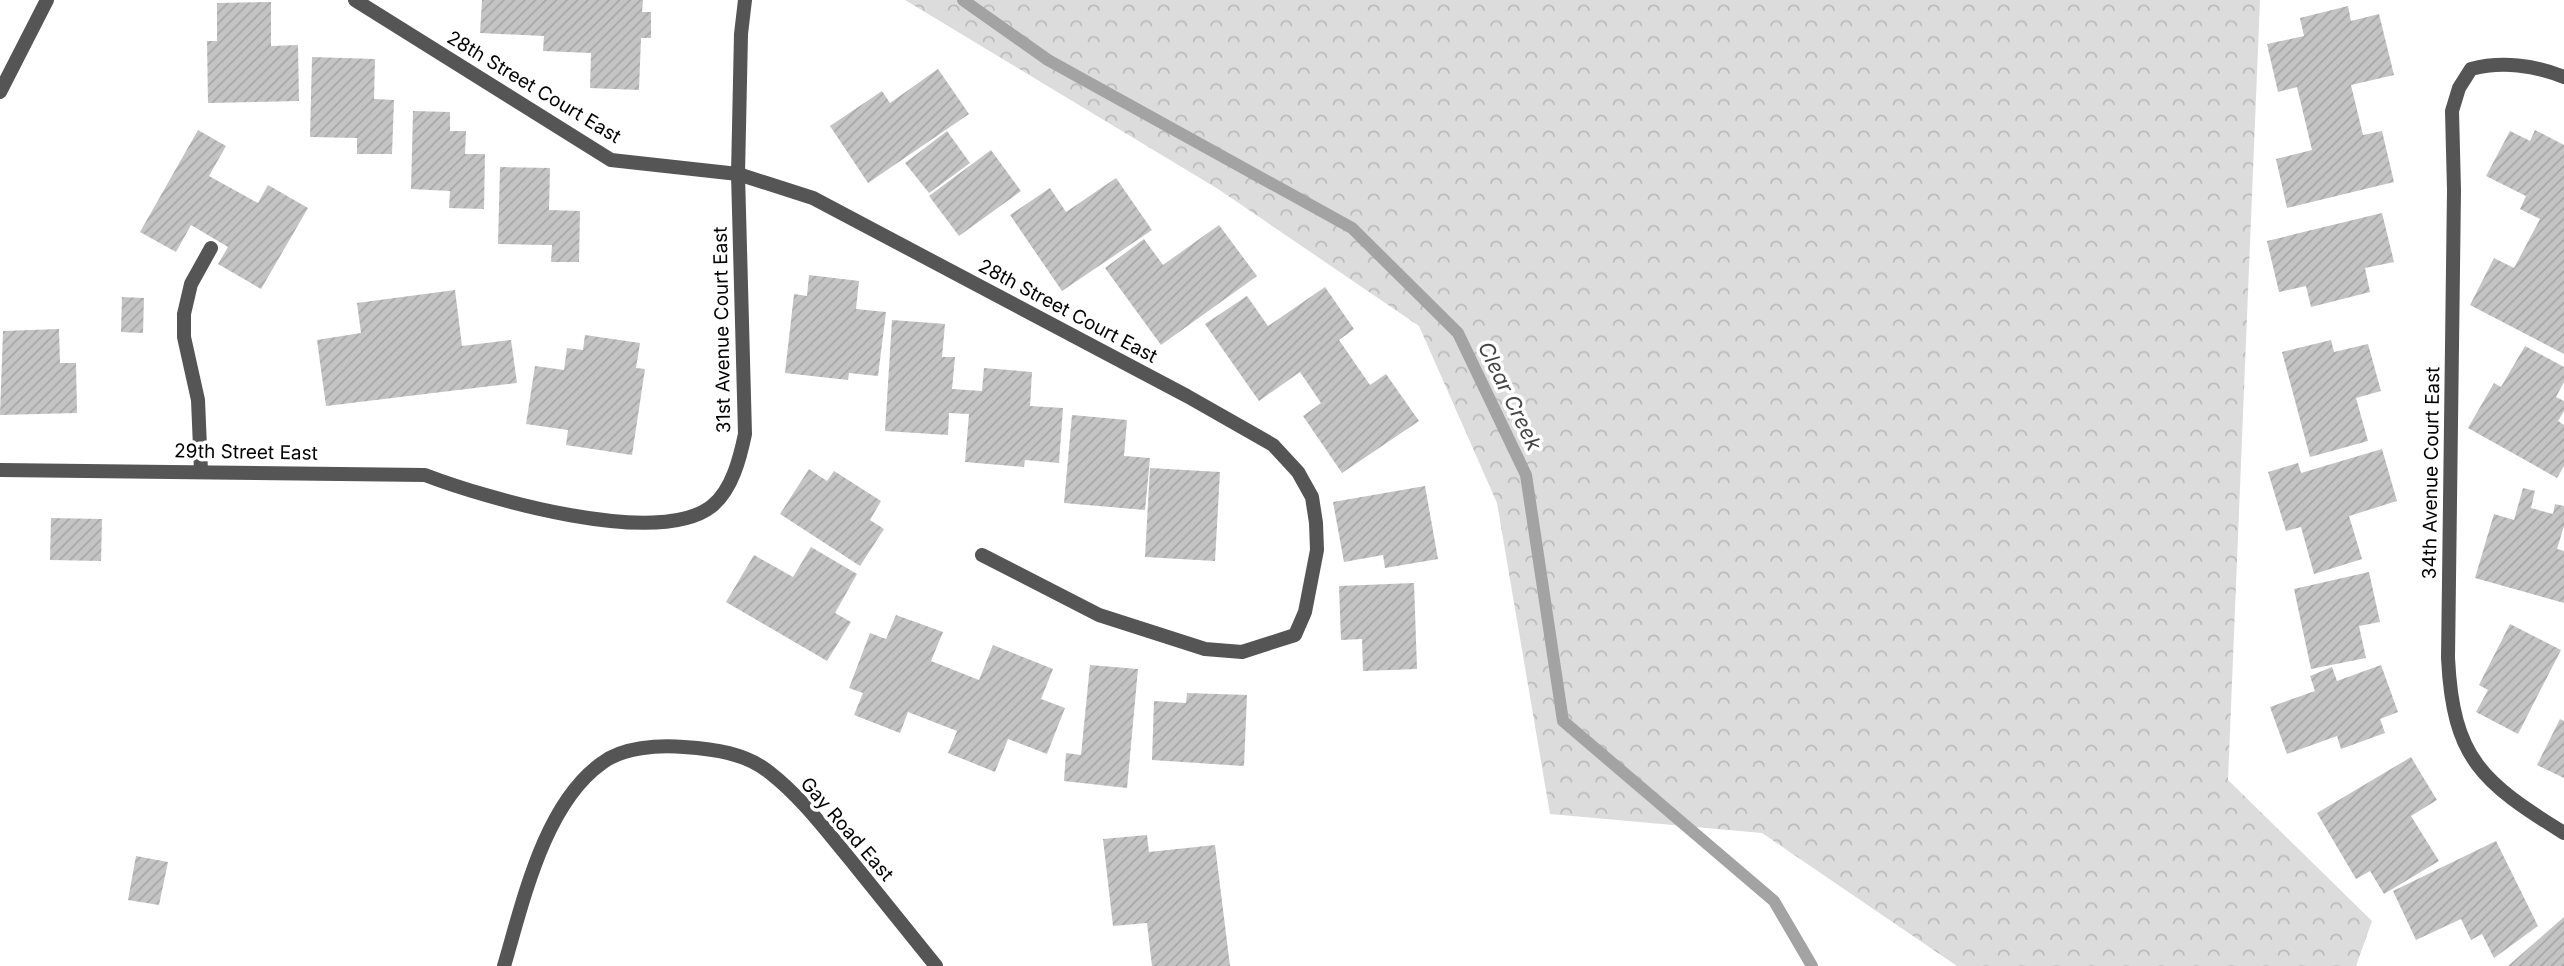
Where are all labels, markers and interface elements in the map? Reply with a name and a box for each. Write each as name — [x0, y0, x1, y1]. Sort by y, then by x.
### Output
street label: 28th Street Court East — [443, 26, 625, 148]
street label: 31st Avenue Court East — [709, 226, 735, 434]
street label: 28th Street Court East — [975, 254, 1161, 368]
water label: Clear Creek — [1473, 338, 1547, 455]
street label: 34th Avenue Court East — [2418, 366, 2444, 580]
street label: 29th Street East — [174, 439, 318, 465]
street label: Gay Road East — [796, 772, 898, 886]

